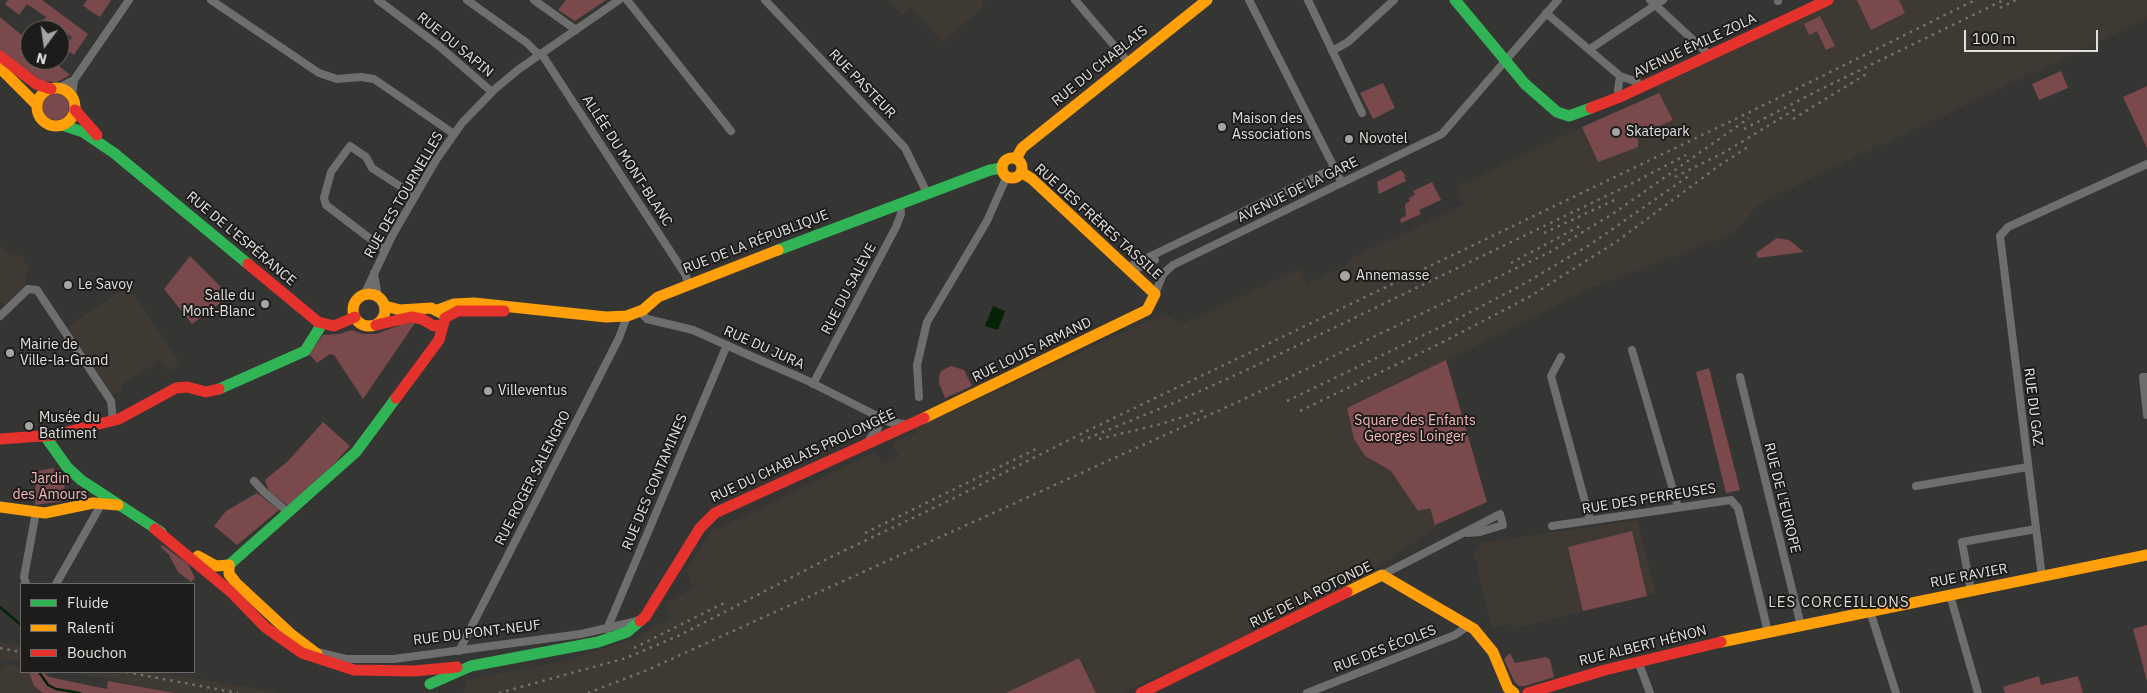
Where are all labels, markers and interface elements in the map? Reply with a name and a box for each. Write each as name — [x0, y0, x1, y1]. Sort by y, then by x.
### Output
street label: RUE DU SAPIN — [414, 9, 496, 81]
street label: AVENUE ÉMILE ZOLA — [1631, 10, 1759, 82]
north arrow — [20, 20, 70, 70]
scale bar — [1967, 20, 2101, 52]
street label: RUE DU CHABLAIS — [1049, 22, 1151, 110]
text: 100 m — [1972, 29, 2016, 48]
street label: RUE PASTEUR — [825, 46, 899, 122]
text: N — [35, 49, 49, 69]
street label: ALLÉE DU MONT-BLANC — [578, 92, 676, 230]
place label: Maison des Associations — [1232, 111, 1311, 144]
marker: Maison des Associations — [1216, 121, 1228, 133]
place label: Skatepark — [1626, 124, 1690, 140]
marker: Skatepark — [1610, 126, 1622, 138]
street label: RUE DES TOURNELLES — [361, 129, 447, 261]
place label: Novotel — [1359, 131, 1408, 147]
marker: Novotel — [1343, 133, 1355, 145]
street label: AVENUE DE LA GARE — [1235, 153, 1361, 227]
street label: RUE DES FRÈRES TASSILE — [1031, 160, 1165, 284]
street label: RUE DE L'ESPÉRANCE — [183, 188, 299, 290]
street label: RUE DE LA RÉPUBLIQUE — [681, 206, 831, 278]
street label: RUE DU SALÈVE — [818, 241, 880, 337]
place label: Annemasse — [1356, 268, 1429, 284]
marker: Annemasse — [1338, 269, 1352, 283]
place label: Le Savoy — [78, 277, 133, 293]
marker: Le Savoy — [62, 279, 74, 291]
place label: Salle du Mont-Blanc — [182, 288, 255, 321]
marker: Salle du Mont-Blanc — [259, 298, 271, 310]
street label: RUE LOUIS ARMAND — [970, 314, 1094, 386]
street label: RUE DU JURA — [721, 323, 807, 373]
place label: Mairie de Ville-la-Grand — [20, 337, 108, 370]
marker: Mairie de Ville-la-Grand — [4, 347, 16, 359]
street label: RUE DU GAZ — [2020, 367, 2046, 447]
place label: Villeventus — [498, 383, 567, 399]
marker: Villeventus — [482, 385, 494, 397]
street label: RUE DU CHABLAIS PROLONGÉE — [708, 406, 898, 506]
street label: RUE ROGER SALENGRO — [492, 408, 574, 548]
place label: Musée du Batiment — [39, 410, 100, 442]
street label: RUE DES CONTAMINES — [619, 411, 691, 553]
park label: Square des Enfants Georges Loinger — [1354, 413, 1476, 446]
marker: Musée du Batiment — [23, 420, 35, 432]
street label: RUE DE L'EUROPE — [1760, 441, 1804, 555]
park label: Jardin des Amours — [13, 471, 87, 504]
street label: RUE DES PERREUSES — [1581, 480, 1717, 518]
street label: RUE DE LA ROTONDE — [1247, 558, 1375, 632]
street label: RUE RAVIER — [1929, 560, 2009, 592]
legend — [20, 583, 195, 673]
text: Fluide — [67, 593, 109, 612]
district label: LES CORCEILLONS — [1766, 594, 1912, 612]
street label: RUE DU PONT-NEUF — [412, 617, 542, 649]
text: Ralenti — [67, 618, 114, 637]
street label: RUE DES ÉCOLES — [1331, 622, 1439, 676]
street label: RUE ALBERT HÉNON — [1578, 622, 1708, 670]
text: Bouchon — [67, 643, 127, 662]

